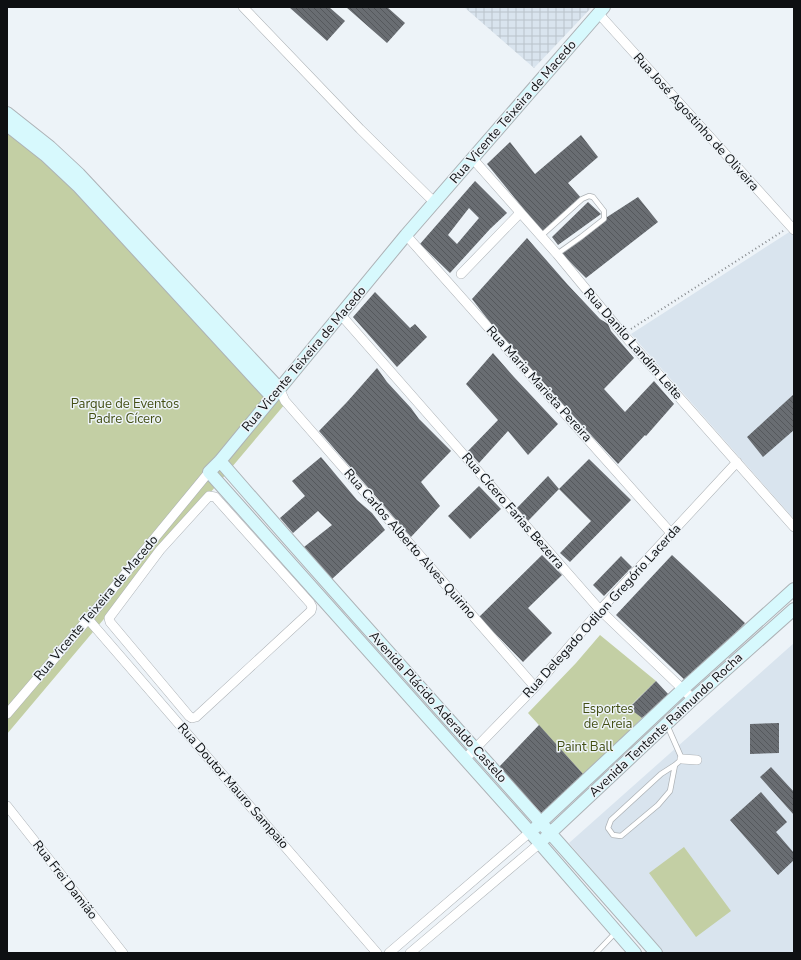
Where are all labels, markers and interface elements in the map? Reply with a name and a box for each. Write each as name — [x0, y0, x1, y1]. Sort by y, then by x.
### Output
street label: Rua Vicente Teixeira de Macedo — [446, 36, 580, 188]
street label: Rua José Agostinho de Oliveira — [629, 49, 763, 195]
street label: Rua Vicente Teixeira de Macedo — [238, 282, 370, 436]
street label: Rua Danilo Landim Leite — [580, 284, 687, 404]
street label: Rua Maria Marieta Pereira — [482, 322, 596, 446]
park label: Parque de Eventos Padre Cícero — [71, 395, 179, 428]
street label: Rua Cícero Farias Bezerra — [458, 449, 568, 573]
street label: Rua Carlos Alberto Alves Quirino — [340, 465, 480, 623]
street label: Rua Delegado Odilon Gregório Lacerda — [519, 520, 685, 702]
street label: Rua Vicente Teixeira de Macedo — [30, 531, 162, 685]
street label: Avenida Plácido Aderaldo Castelo — [365, 627, 511, 787]
street label: Avenida Tentente Raimundo Rocha — [585, 649, 747, 801]
park label: Esportes de Areia — [582, 700, 634, 733]
street label: Rua Doutor Mauro Sampaio — [173, 719, 293, 853]
park label: Paint Ball — [557, 738, 613, 756]
street label: Rua Frei Damião — [28, 837, 102, 923]

